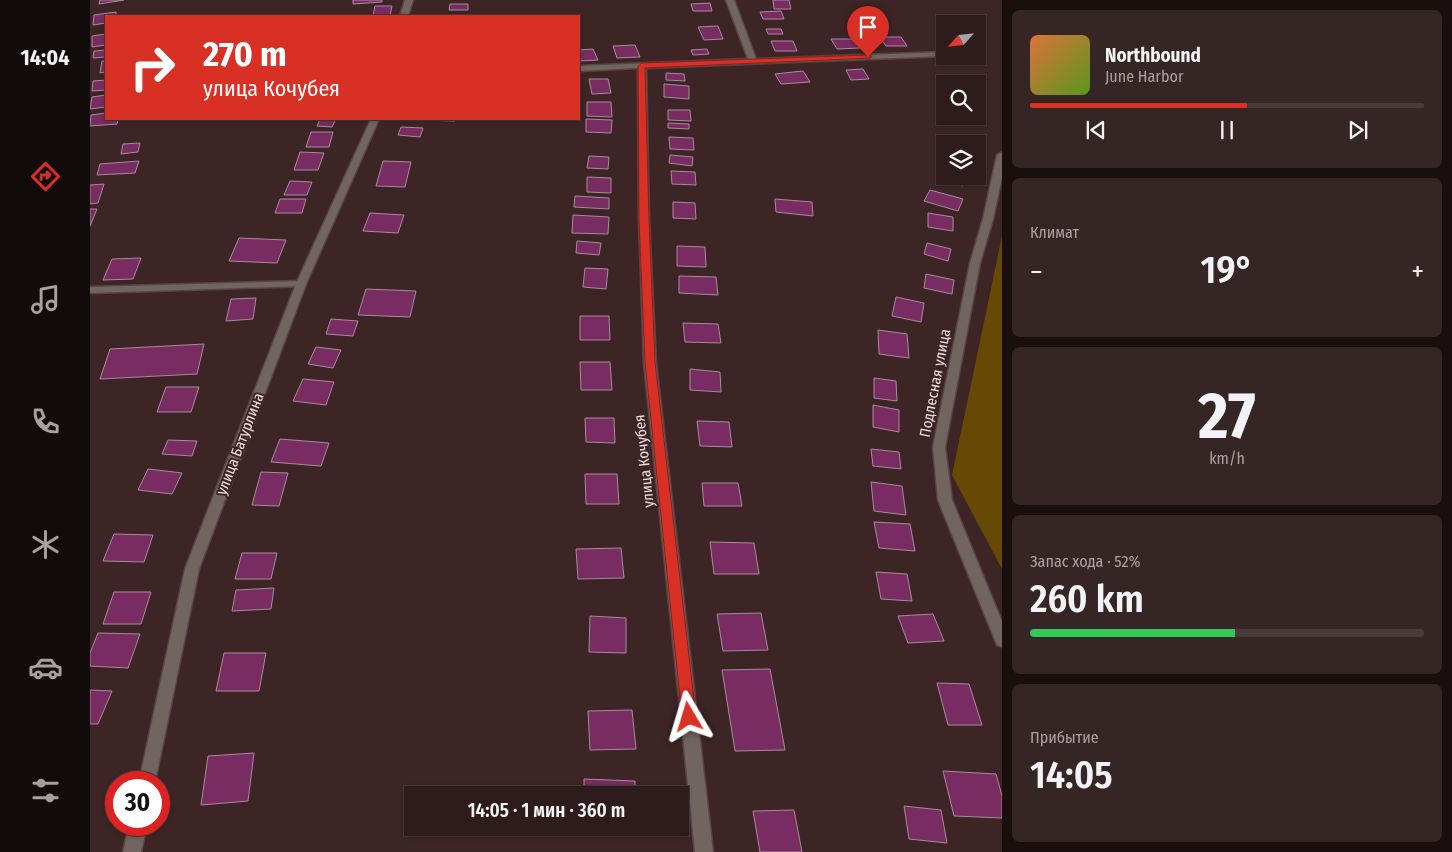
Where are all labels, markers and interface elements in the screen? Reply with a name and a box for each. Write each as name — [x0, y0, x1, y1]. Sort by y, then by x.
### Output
pin — [847, 6, 889, 57]
icon: arrive — [854, 13, 882, 41]
north arrow — [936, 15, 986, 65]
map controls — [936, 15, 986, 185]
text: 270 m — [203, 33, 287, 75]
icon: right — [120, 35, 185, 100]
text: 14:04 — [21, 44, 69, 71]
text: Northbound — [1105, 44, 1201, 67]
text: June Harbor — [1105, 67, 1183, 86]
text: улица Кочубея — [203, 75, 340, 102]
button: search — [936, 75, 986, 125]
icon: previous — [1082, 116, 1110, 144]
icon: pause — [1213, 116, 1241, 144]
icon: next — [1344, 116, 1372, 144]
button: layers — [936, 135, 986, 185]
icon: directions — [28, 159, 63, 194]
text: Климат — [1030, 223, 1079, 242]
text: 19° — [1200, 247, 1253, 293]
text: − — [1030, 255, 1043, 288]
text: + — [1411, 255, 1424, 288]
icon: music — [28, 282, 63, 317]
street label: Подлесная улица — [916, 327, 954, 439]
text: 27 — [1198, 377, 1256, 455]
street label: улица Батурлина — [212, 390, 268, 498]
icon: phone — [28, 404, 63, 439]
street label: улица Кочубея — [630, 414, 658, 508]
text: km/h — [1209, 449, 1245, 468]
icon: climate — [28, 527, 63, 562]
text: Запас хода · 52% — [1030, 552, 1141, 571]
text: 260 km — [1030, 576, 1144, 622]
icon: car — [28, 650, 63, 685]
position arrow — [662, 690, 714, 742]
text: Прибытие — [1030, 728, 1099, 747]
text: 14:05 — [1030, 752, 1113, 798]
speed limit sign: 30 — [105, 771, 170, 836]
icon: filters — [28, 773, 63, 808]
text: 14:05 · 1 мин · 360 m — [468, 799, 625, 822]

